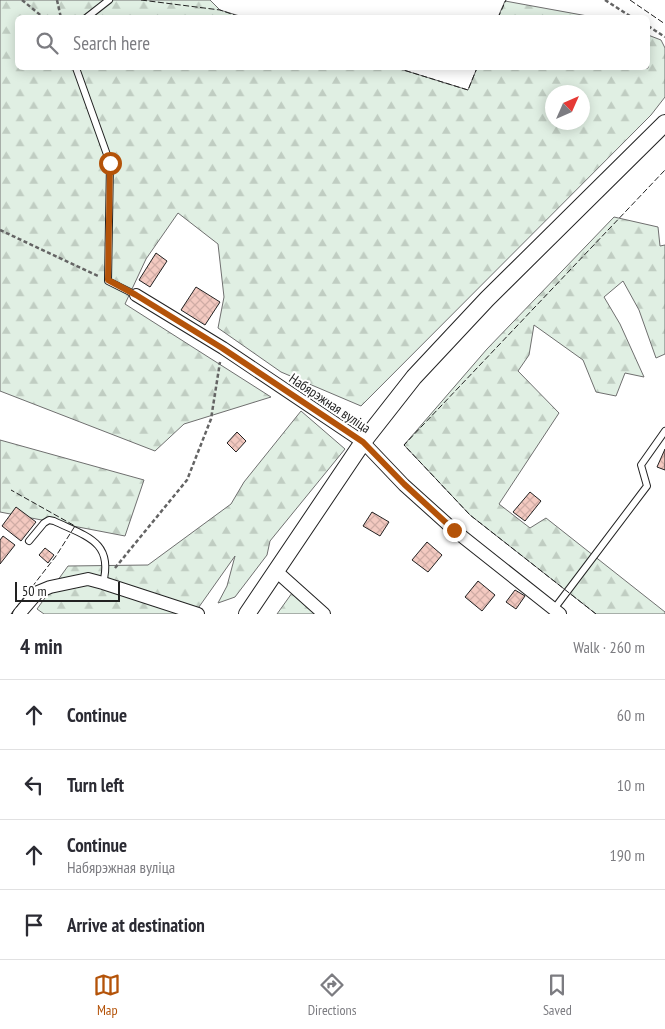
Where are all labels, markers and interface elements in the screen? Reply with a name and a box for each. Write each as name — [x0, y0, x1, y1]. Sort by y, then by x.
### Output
search box — [15, 15, 650, 70]
icon: search — [33, 29, 61, 57]
text: Search here — [73, 31, 150, 55]
north arrow — [545, 85, 590, 130]
route start — [99, 152, 122, 175]
street label: Набярэжная вуліца — [286, 369, 374, 437]
route end — [443, 519, 466, 542]
scale bar — [15, 579, 120, 602]
text: 50 m — [22, 582, 47, 600]
text: 4 min — [20, 633, 62, 660]
text: Walk · 260 m — [573, 637, 645, 657]
icon: ahead — [20, 701, 48, 729]
text: Continue — [67, 703, 127, 727]
text: 60 m — [617, 705, 645, 725]
icon: left — [20, 771, 48, 799]
text: Turn left — [67, 773, 124, 797]
text: 10 m — [617, 775, 645, 795]
text: Continue — [67, 833, 127, 857]
icon: ahead — [20, 841, 48, 869]
text: 190 m — [610, 845, 645, 865]
text: Набярэжная вуліца — [67, 857, 175, 877]
icon: arrive — [20, 911, 48, 939]
text: Arrive at destination — [67, 913, 205, 937]
tab: Map — [93, 971, 121, 1019]
tab: Directions — [308, 971, 356, 1019]
tab: Saved — [543, 971, 572, 1019]

